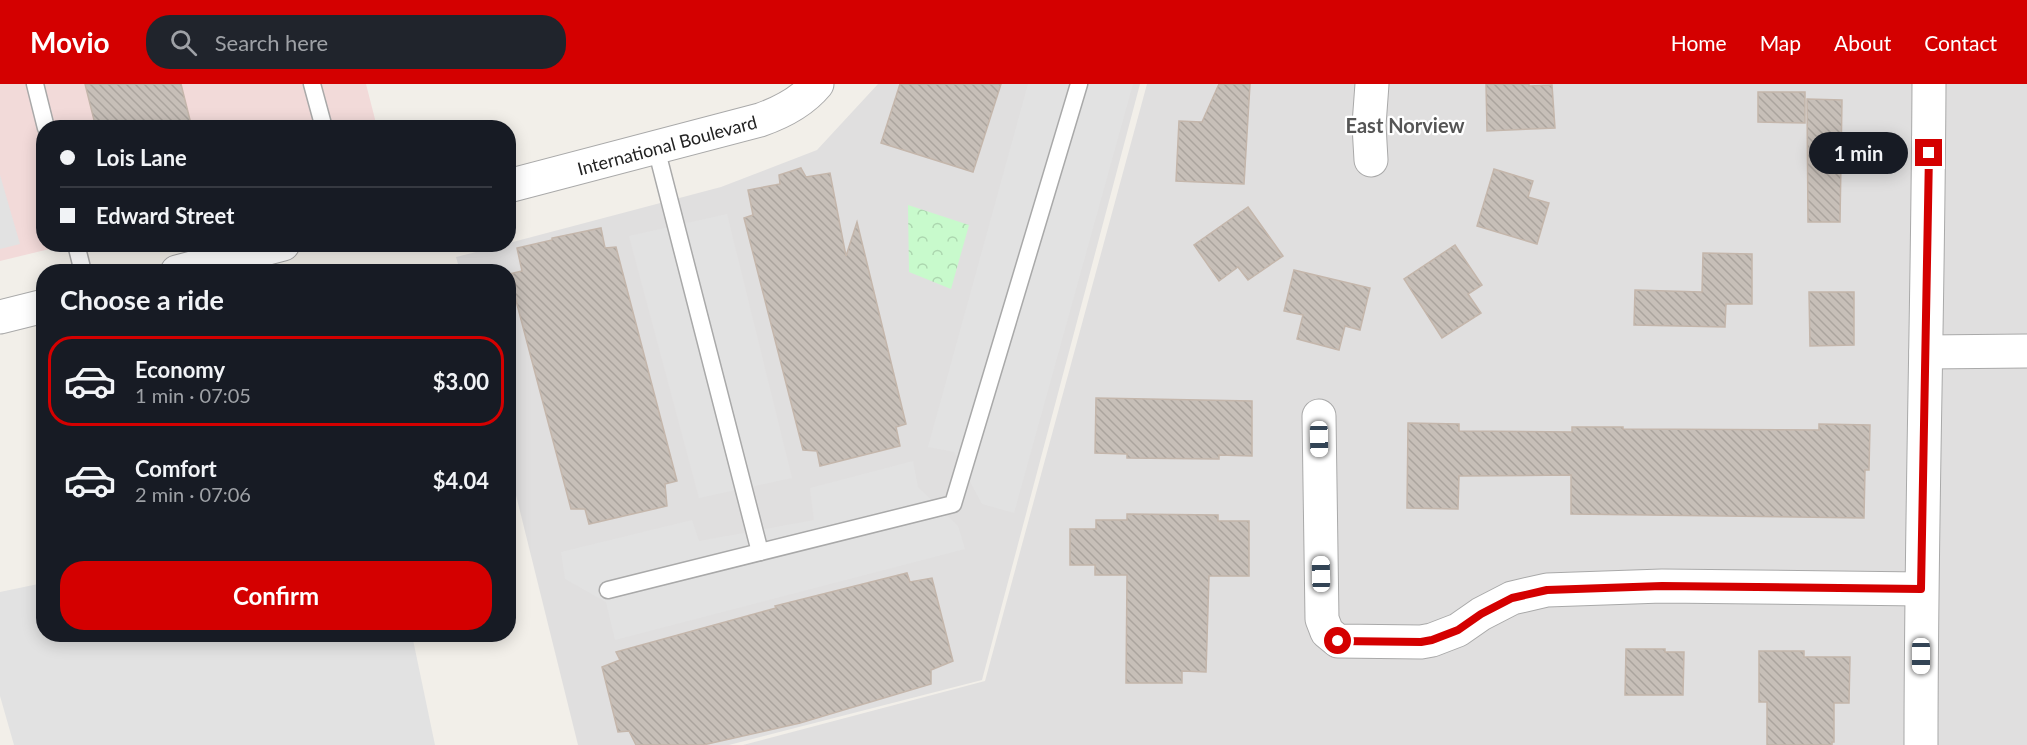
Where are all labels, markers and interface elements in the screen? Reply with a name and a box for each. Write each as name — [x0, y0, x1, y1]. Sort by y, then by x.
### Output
search box — [146, 15, 566, 69]
text: Movio — [30, 25, 110, 59]
icon: search — [167, 26, 200, 59]
text: Search here — [215, 29, 328, 56]
text: Home — [1671, 30, 1727, 55]
text: Map — [1760, 30, 1801, 55]
text: About — [1834, 30, 1891, 55]
text: Contact — [1924, 30, 1997, 55]
street label: International Boulevard — [575, 110, 759, 180]
district label: East Norview — [1346, 113, 1464, 137]
callout: 1 min — [1809, 132, 1908, 174]
route end — [1915, 139, 1942, 166]
text: 1 min — [1834, 141, 1883, 165]
text: Lois Lane — [96, 144, 187, 171]
text: Edward Street — [96, 202, 234, 229]
text: Choose a ride — [60, 283, 224, 316]
icon: car — [63, 354, 117, 408]
text: Economy — [135, 356, 225, 383]
text: $3.00 — [433, 368, 489, 395]
text: 1 min · 07:05 — [135, 383, 251, 407]
car — [1310, 421, 1328, 457]
icon: car — [63, 453, 117, 507]
text: Comfort — [135, 455, 217, 482]
text: $4.04 — [433, 467, 489, 494]
text: 2 min · 07:06 — [135, 482, 251, 506]
car — [1312, 556, 1330, 592]
button: Confirm — [60, 561, 492, 630]
route start — [1324, 627, 1351, 654]
car — [1912, 638, 1930, 674]

